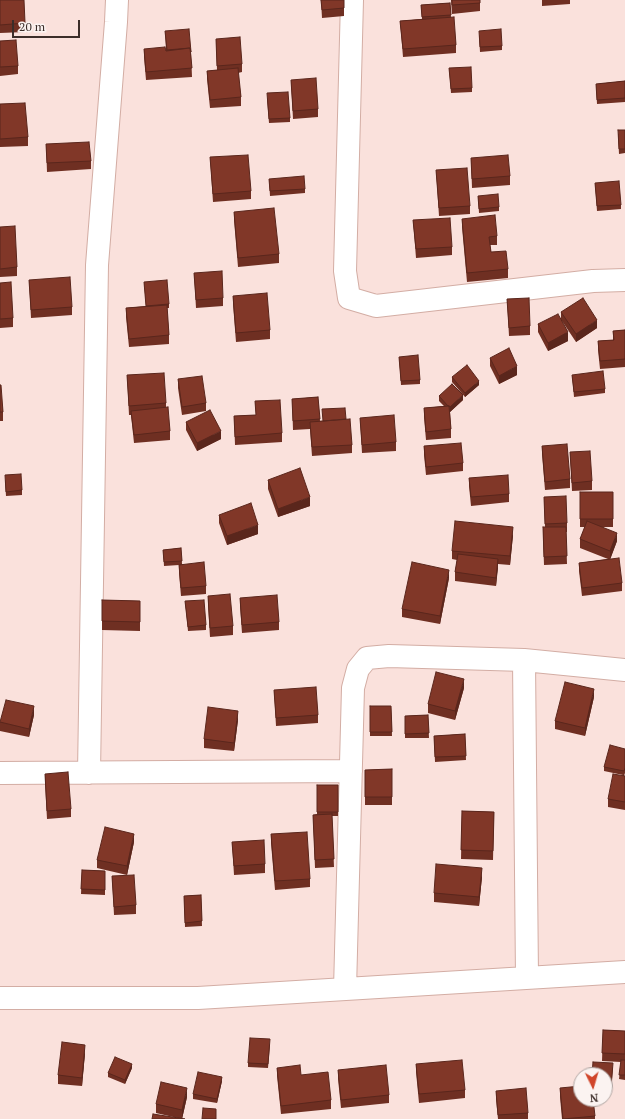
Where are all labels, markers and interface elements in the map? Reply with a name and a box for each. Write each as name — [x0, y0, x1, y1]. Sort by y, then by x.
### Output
scale bar — [14, 12, 82, 38]
text: 20 m — [19, 19, 45, 34]
north arrow — [573, 1067, 613, 1107]
text: N — [589, 1091, 599, 1105]

